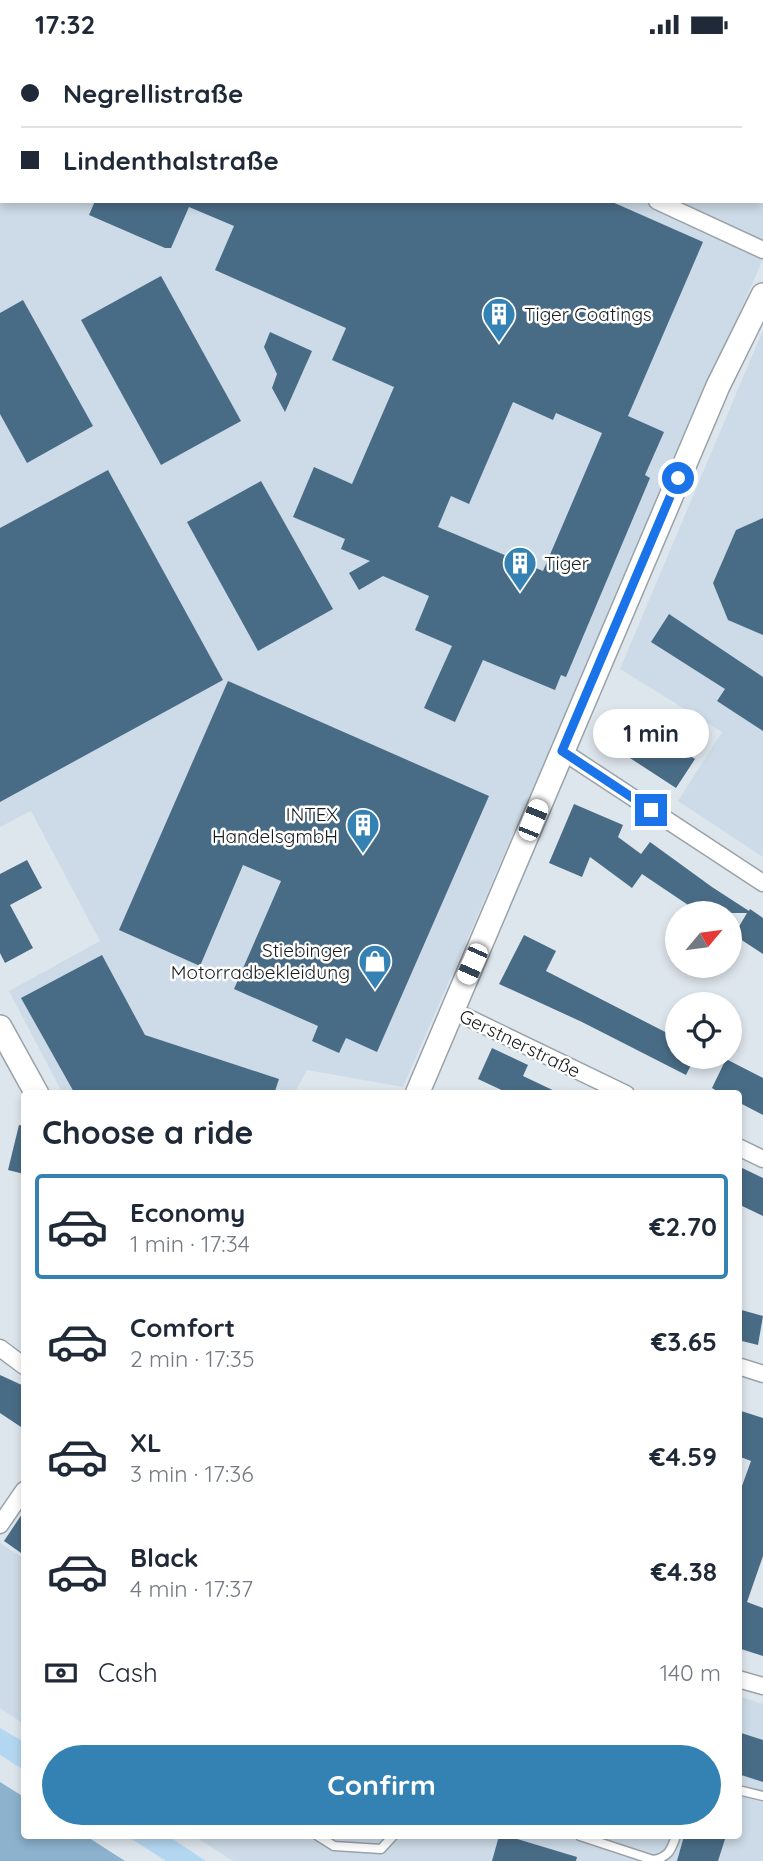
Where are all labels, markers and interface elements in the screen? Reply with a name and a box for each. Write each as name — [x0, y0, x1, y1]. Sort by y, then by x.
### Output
text: 17:32 — [35, 8, 95, 41]
text: Negrellistraße — [63, 77, 243, 110]
text: Lindenthalstraße — [63, 144, 279, 177]
building icon: Tiger Coatings — [480, 295, 518, 344]
place label: Tiger Coatings — [524, 302, 652, 326]
route start — [662, 462, 694, 494]
building icon: Tiger — [501, 544, 539, 593]
place label: Tiger — [544, 551, 590, 575]
callout: 1 min — [593, 709, 709, 757]
text: 1 min — [623, 719, 679, 748]
route end — [635, 794, 667, 826]
car — [516, 797, 551, 843]
place label: INTEX HandelsgmbH — [212, 802, 338, 848]
building icon: INTEX HandelsgmbH — [344, 806, 382, 855]
north arrow — [665, 901, 742, 978]
map controls — [665, 901, 742, 1069]
place label: Stiebinger Motorradbekleidung — [171, 938, 351, 984]
car — [454, 941, 491, 987]
shop icon: Stiebinger Motorradbekleidung — [356, 942, 394, 991]
button: locate — [665, 992, 742, 1069]
street label: Gerstnerstraße — [455, 1003, 585, 1083]
text: Choose a ride — [42, 1112, 254, 1152]
icon: car — [46, 1195, 109, 1258]
text: Economy — [130, 1196, 245, 1229]
text: €2.70 — [649, 1210, 717, 1243]
text: 1 min · 17:34 — [130, 1229, 250, 1258]
icon: car — [46, 1310, 109, 1373]
text: Comfort — [130, 1311, 235, 1344]
text: €3.65 — [651, 1325, 717, 1358]
text: 2 min · 17:35 — [130, 1344, 254, 1373]
icon: car — [46, 1425, 109, 1488]
text: XL — [130, 1426, 162, 1459]
text: €4.59 — [649, 1440, 717, 1473]
text: 3 min · 17:36 — [130, 1459, 254, 1488]
icon: car — [46, 1540, 109, 1603]
text: Black — [130, 1541, 199, 1574]
text: €4.38 — [651, 1555, 717, 1588]
text: 4 min · 17:37 — [130, 1574, 253, 1603]
icon: cash — [42, 1654, 80, 1692]
text: Cash — [98, 1656, 158, 1689]
text: 140 m — [660, 1658, 721, 1687]
button: Confirm — [42, 1745, 721, 1825]

